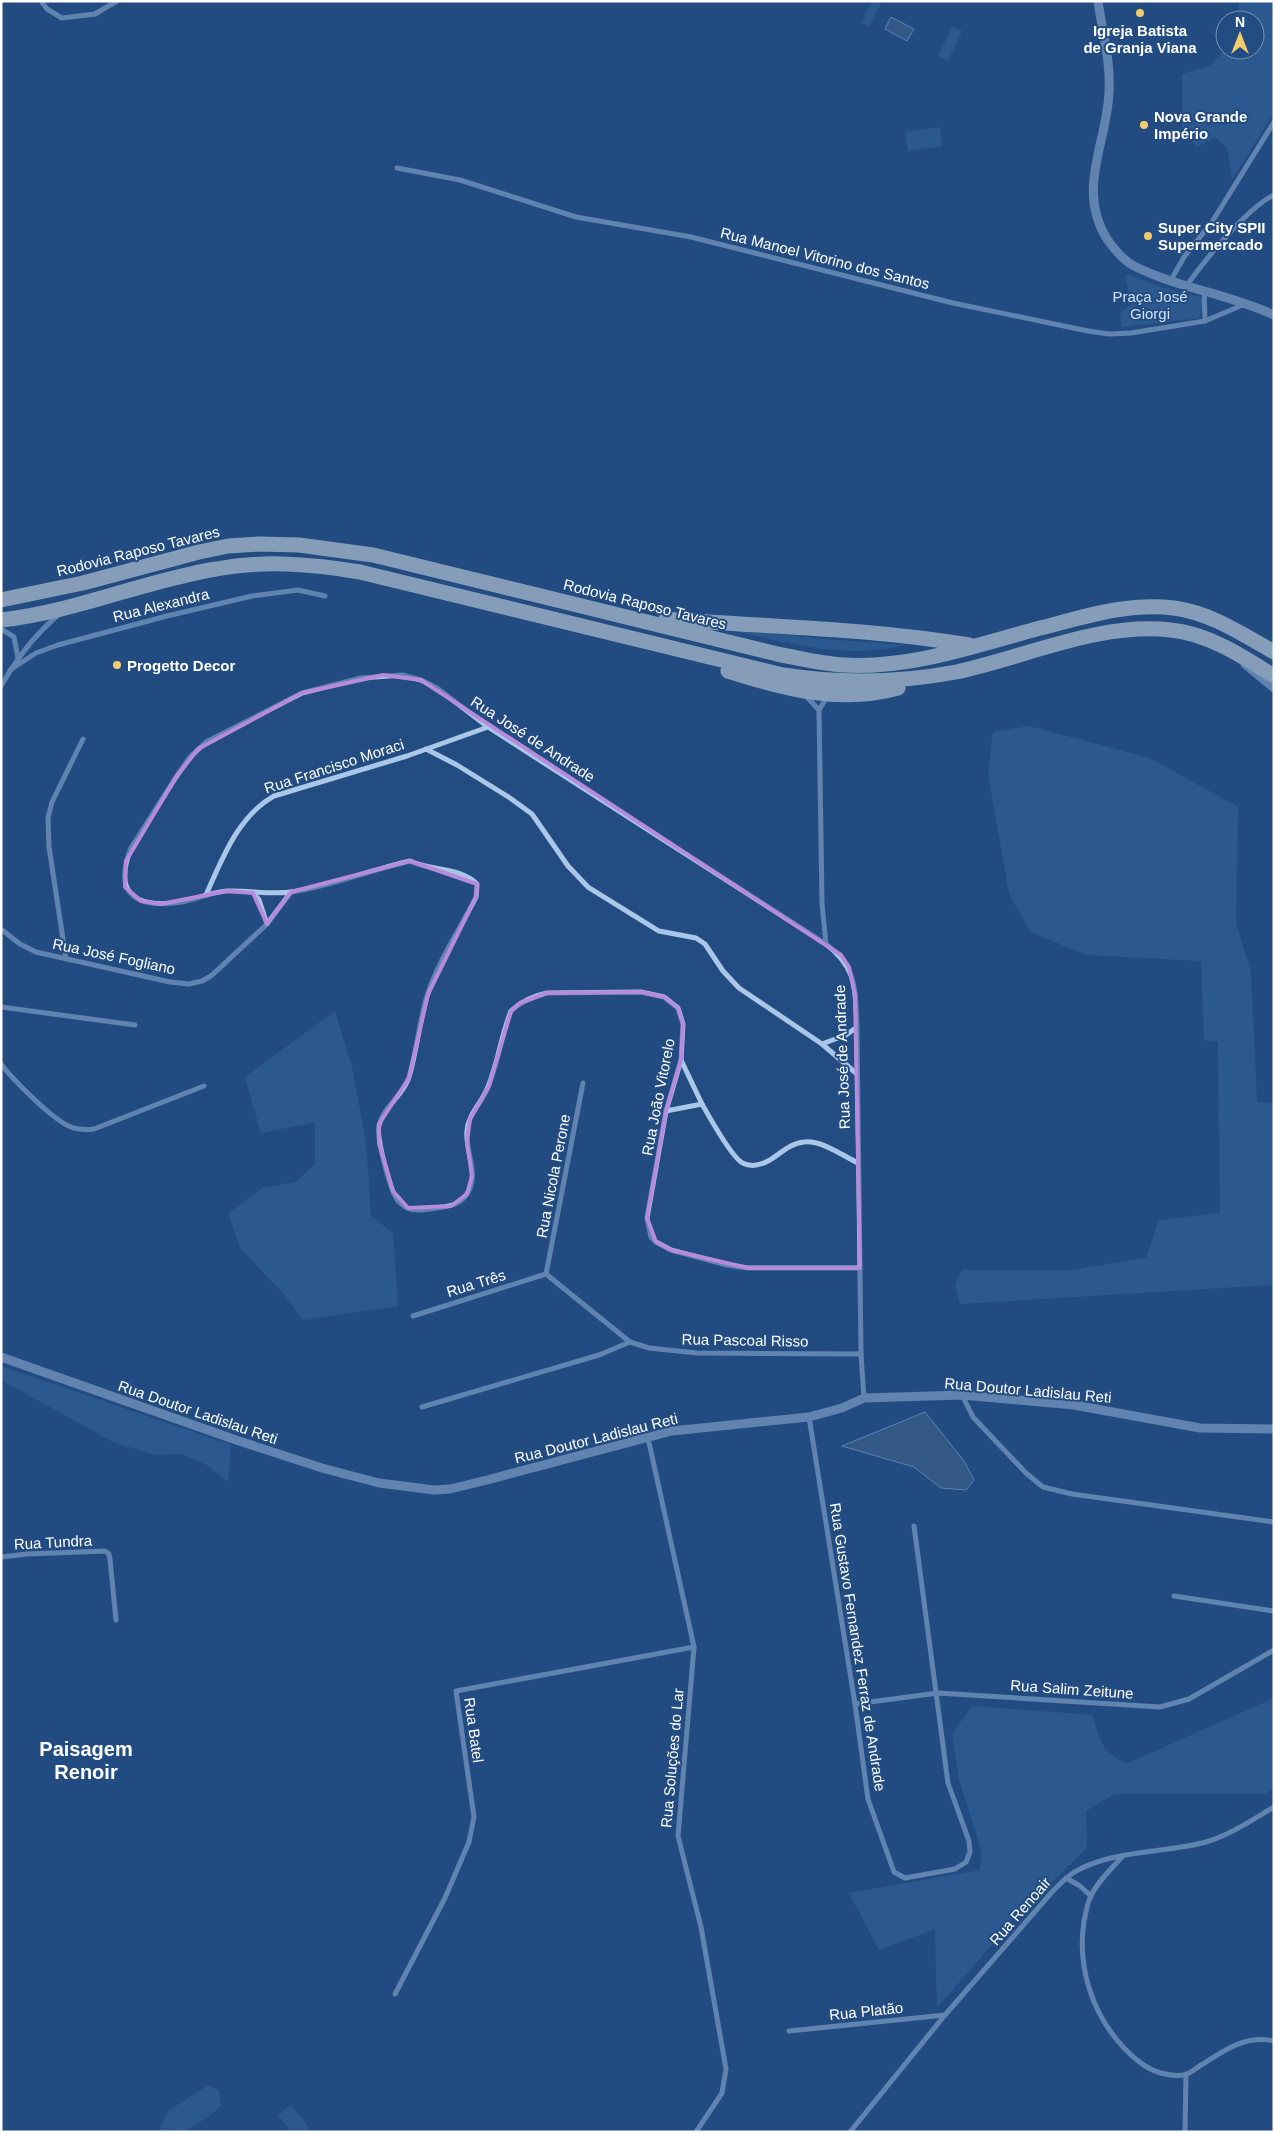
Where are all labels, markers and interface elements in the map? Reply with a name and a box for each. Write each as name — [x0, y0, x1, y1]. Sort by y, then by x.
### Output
marker: Igreja Batista de Granja Viana — [1134, 7, 1146, 19]
north arrow — [1215, 10, 1265, 60]
text: N — [1235, 14, 1245, 30]
place label: Igreja Batista de Granja Viana — [1083, 22, 1197, 56]
place label: Nova Grande Império — [1154, 108, 1247, 142]
marker: Nova Grande Império — [1138, 119, 1150, 131]
place label: Super City SPII Supermercado — [1158, 219, 1266, 253]
street label: Rua Manoel Vitorino dos Santos — [719, 224, 931, 292]
marker: Super City SPII Supermercado — [1142, 230, 1154, 242]
park label: Praça José Giorgi — [1112, 288, 1188, 322]
street label: Rodovia Raposo Tavares — [55, 523, 221, 579]
street label: Rodovia Raposo Tavares — [562, 576, 728, 632]
street label: Rua Alexandra — [111, 585, 211, 625]
place label: Progetto Decor — [127, 657, 236, 674]
marker: Progetto Decor — [111, 659, 123, 671]
street label: Rua José de Andrade — [468, 693, 598, 785]
street label: Rua Francisco Moraci — [262, 735, 406, 797]
street label: Rua José Fogliano — [51, 935, 177, 977]
street label: Rua José de Andrade — [831, 985, 853, 1129]
street label: Rua João Vitorelo — [638, 1037, 678, 1157]
street label: Rua Nicola Perone — [533, 1113, 573, 1239]
street label: Rua Três — [444, 1266, 508, 1300]
street label: Rua Pascoal Risso — [681, 1330, 809, 1350]
street label: Rua Doutor Ladislau Reti — [944, 1374, 1112, 1406]
street label: Rua Doutor Ladislau Reti — [116, 1377, 280, 1447]
street label: Rua Doutor Ladislau Reti — [513, 1409, 679, 1467]
street label: Rua Gustavo Fernandez Ferraz de Andrade — [827, 1502, 889, 1792]
street label: Rua Tundra — [13, 1531, 93, 1553]
street label: Rua Salim Zeitune — [1010, 1676, 1134, 1702]
street label: Rua Soluções do Lar — [657, 1687, 687, 1829]
street label: Rua Batel — [461, 1696, 487, 1764]
district label: Paisagem Renoir — [39, 1738, 133, 1783]
street label: Rua Renoair — [986, 1874, 1054, 1948]
street label: Rua Platão — [828, 1999, 904, 2023]

